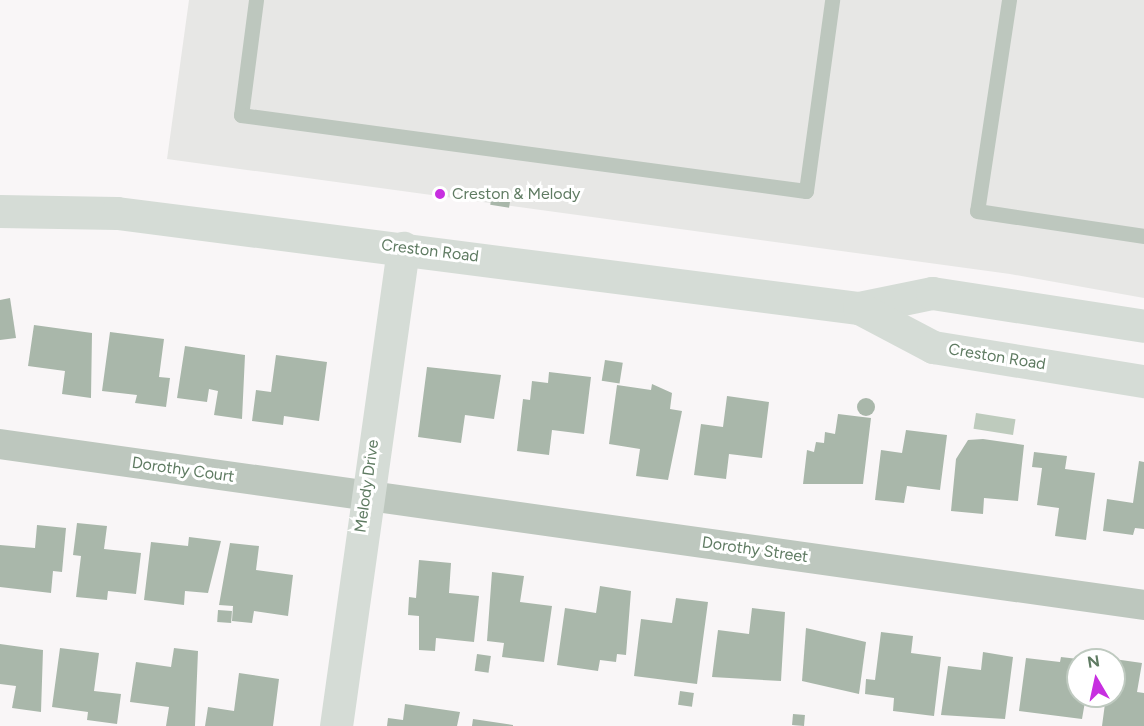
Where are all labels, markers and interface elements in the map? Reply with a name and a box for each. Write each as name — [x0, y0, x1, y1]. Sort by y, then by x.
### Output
place label: Creston & Melody — [452, 184, 580, 204]
marker: Creston & Melody — [433, 187, 447, 201]
street label: Creston Road — [380, 235, 480, 267]
street label: Creston Road — [947, 340, 1047, 374]
street label: Melody Drive — [351, 438, 383, 534]
street label: Dorothy Court — [130, 453, 236, 487]
street label: Dorothy Street — [701, 533, 809, 567]
north arrow — [1066, 648, 1126, 708]
text: N — [1086, 651, 1101, 672]

